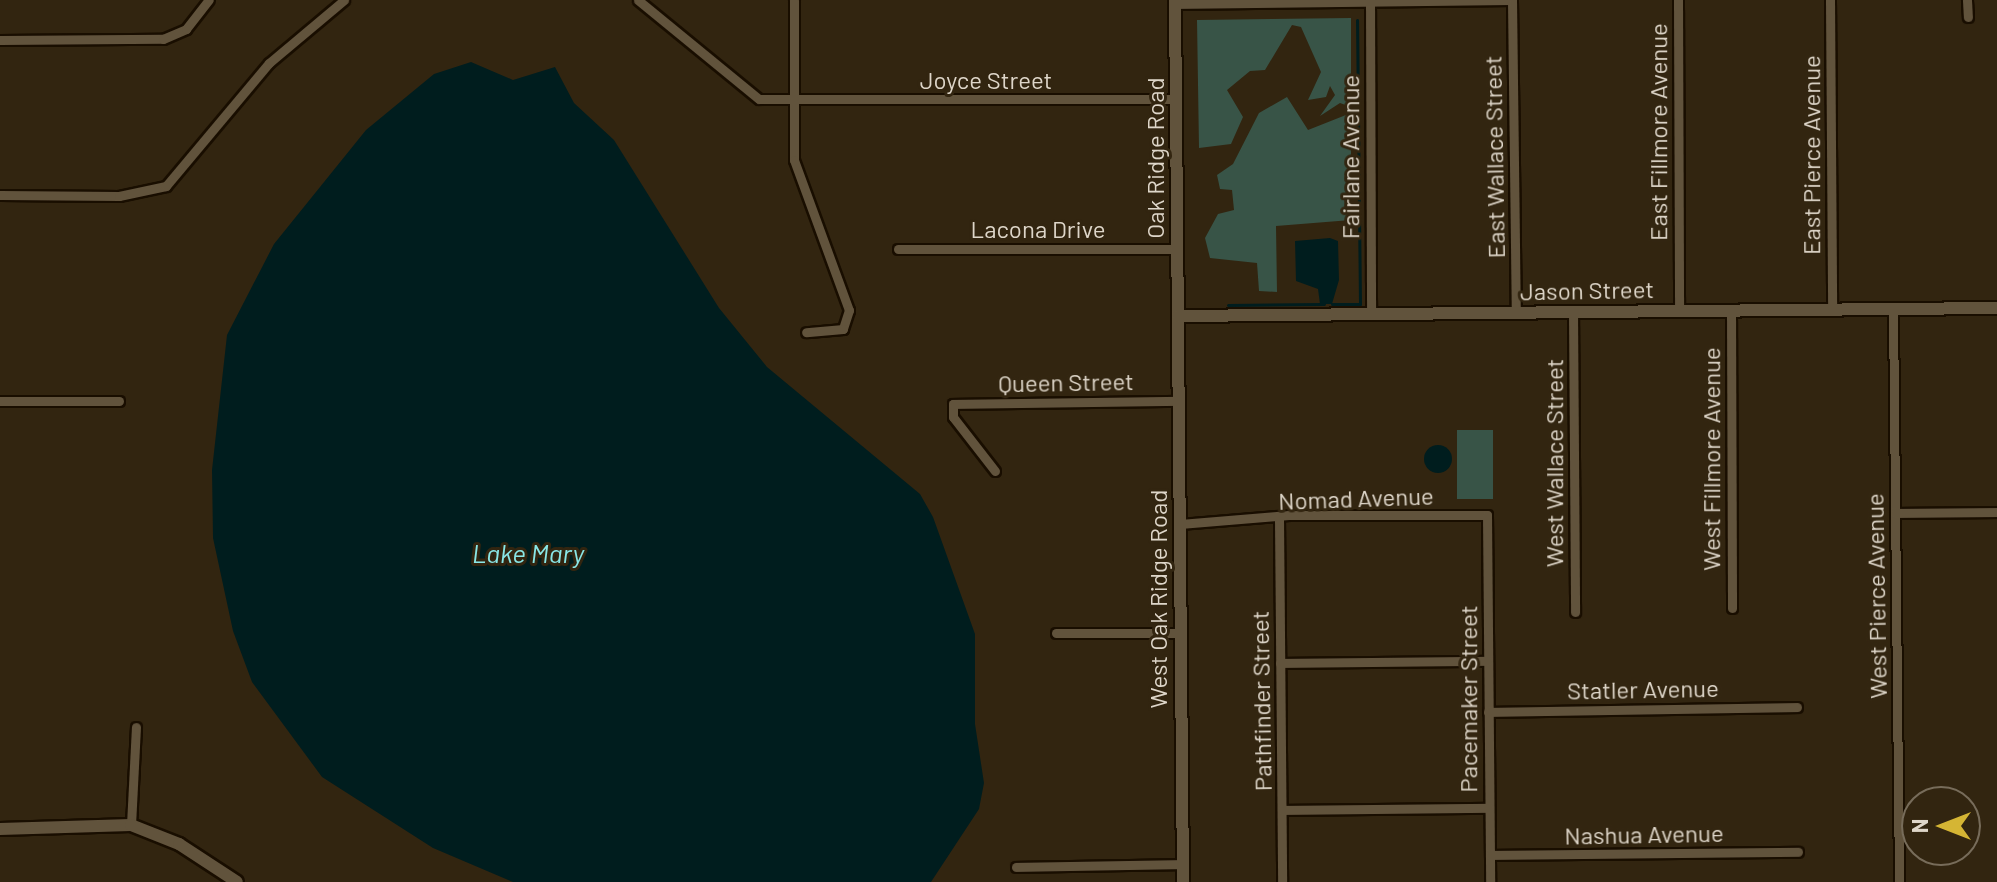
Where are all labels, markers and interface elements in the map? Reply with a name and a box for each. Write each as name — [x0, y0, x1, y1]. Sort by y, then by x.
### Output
street label: East Fillmore Avenue — [1644, 23, 1672, 241]
street label: East Wallace Street — [1478, 55, 1510, 259]
street label: East Pierce Avenue — [1797, 55, 1825, 255]
street label: Joyce Street — [920, 66, 1052, 94]
street label: Fairlane Avenue — [1336, 75, 1364, 239]
street label: Oak Ridge Road — [1141, 77, 1169, 239]
street label: Lacona Drive — [971, 215, 1105, 243]
street label: Jason Street — [1520, 274, 1654, 306]
street label: West Fillmore Avenue — [1697, 347, 1725, 571]
street label: West Wallace Street — [1540, 359, 1568, 567]
street label: Queen Street — [998, 366, 1134, 398]
street label: Nomad Avenue — [1278, 481, 1434, 515]
street label: West Oak Ridge Road — [1144, 490, 1172, 708]
street label: West Pierce Avenue — [1860, 493, 1892, 699]
water label: Lake Mary — [472, 537, 584, 569]
street label: Pacemaker Street — [1454, 605, 1482, 793]
street label: Pathfinder Street — [1245, 611, 1277, 791]
street label: Statler Avenue — [1567, 673, 1719, 705]
north arrow — [1901, 786, 1981, 866]
street label: Nashua Avenue — [1564, 818, 1724, 850]
text: N — [1906, 819, 1932, 833]

